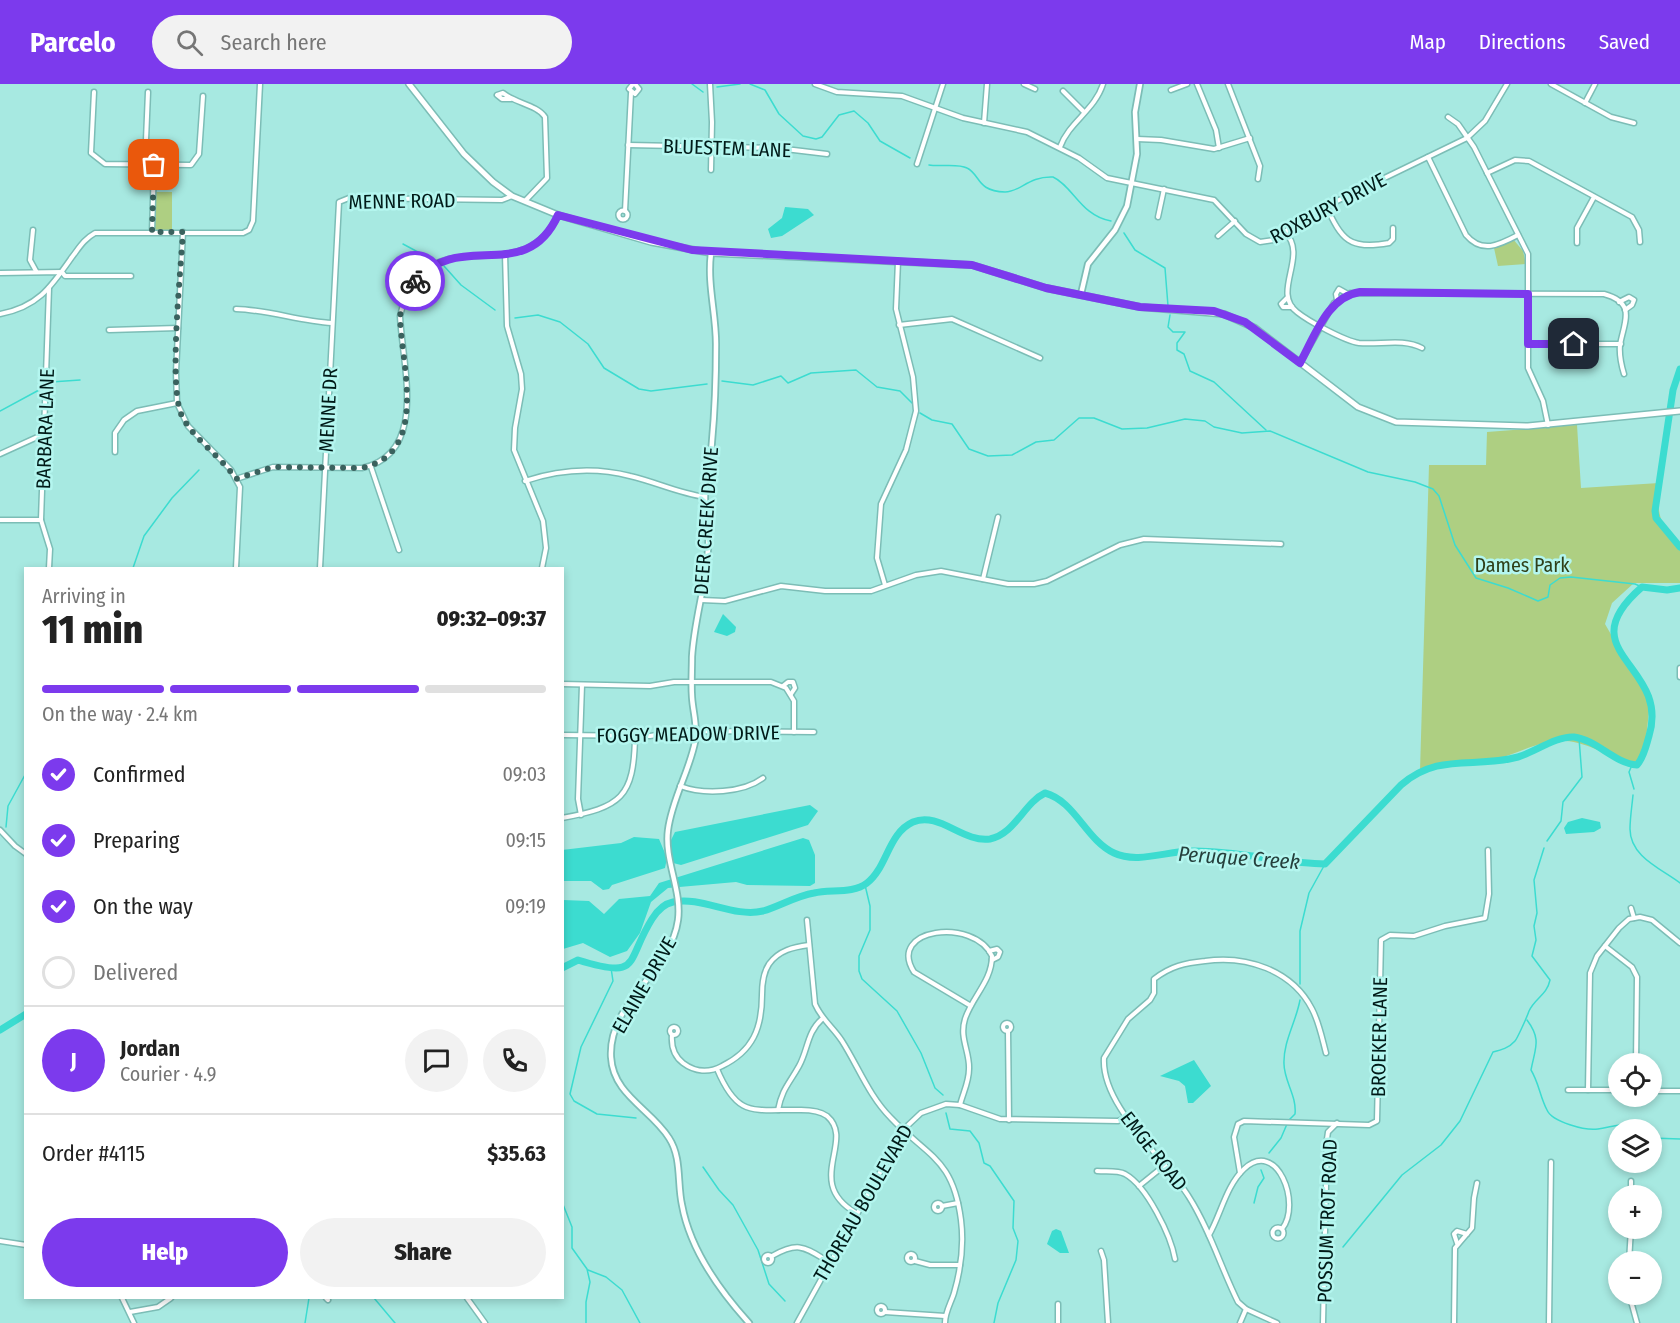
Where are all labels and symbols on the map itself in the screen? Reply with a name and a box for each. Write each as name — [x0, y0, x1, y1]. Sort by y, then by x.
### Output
street label: BLUESTEM LANE — [662, 134, 792, 162]
pin — [128, 139, 179, 190]
street label: ROXBURY DRIVE — [1266, 167, 1390, 249]
street label: MENNE ROAD — [348, 188, 456, 214]
courier — [385, 251, 445, 311]
pin — [1548, 318, 1599, 369]
street label: MENNE DR — [314, 367, 342, 453]
street label: BARBARA LANE — [31, 368, 59, 490]
street label: DEER CREEK DRIVE — [689, 446, 723, 596]
park label: Dames Park — [1474, 553, 1570, 577]
street label: FOGGY MEADOW DRIVE — [596, 720, 780, 748]
water label: Peruque Creek — [1177, 841, 1301, 875]
street label: ELAINE DRIVE — [607, 932, 681, 1038]
street label: BROEKER LANE — [1366, 977, 1392, 1097]
street label: EMGE ROAD — [1116, 1107, 1192, 1195]
street label: THOREAU BOULEVARD — [808, 1120, 918, 1286]
street label: POSSUM TROT ROAD — [1312, 1138, 1342, 1304]

